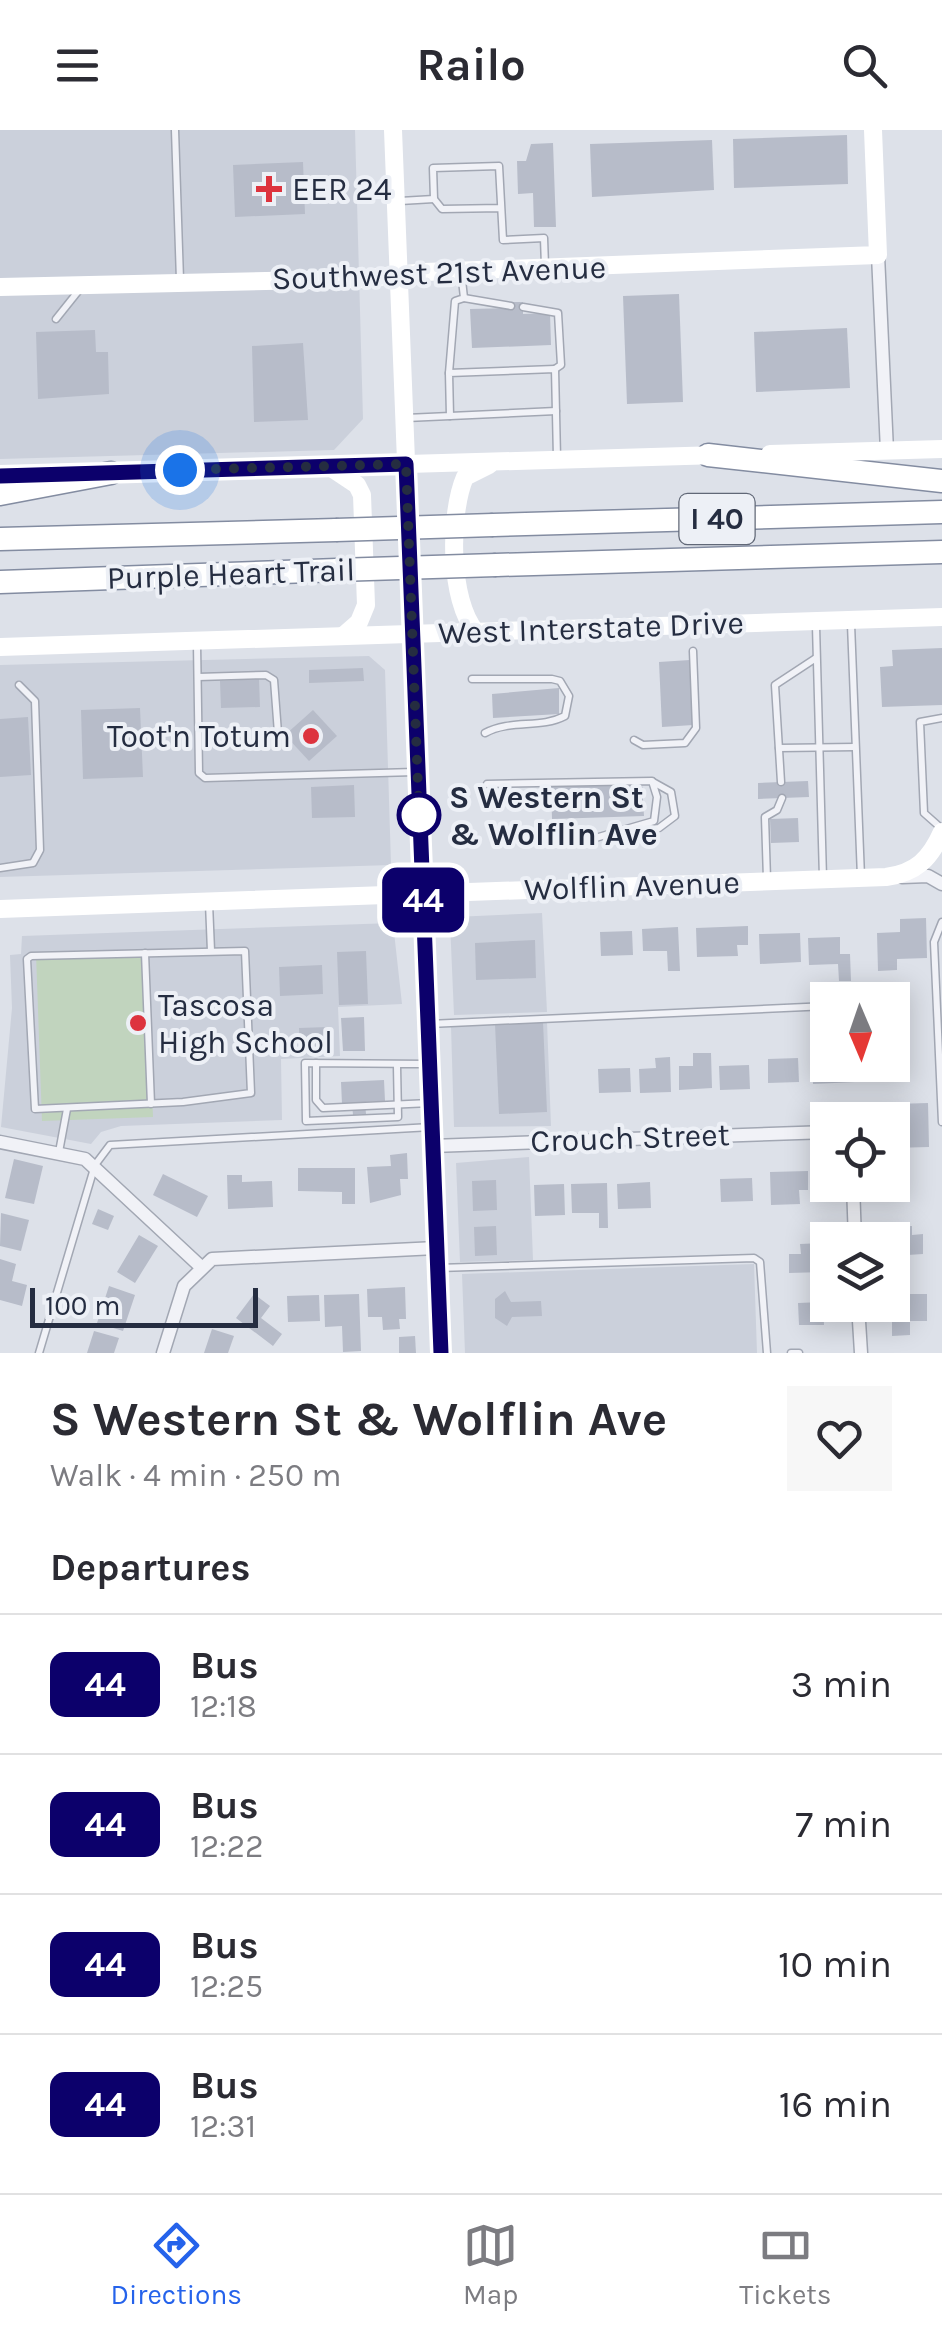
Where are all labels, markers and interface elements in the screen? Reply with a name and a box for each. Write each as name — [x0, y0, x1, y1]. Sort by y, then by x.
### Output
icon: menu — [50, 38, 105, 93]
icon: search — [837, 38, 892, 93]
text: Railo — [416, 39, 526, 91]
place label: EER 24 — [292, 171, 392, 208]
marker: EER 24 — [256, 176, 282, 202]
street label: Southwest 21st Avenue — [271, 249, 607, 297]
your location — [155, 445, 205, 495]
road number: I 40 — [680, 494, 754, 544]
street label: Purple Heart Trail — [106, 551, 356, 597]
street label: West Interstate Drive — [437, 604, 745, 652]
place label: Toot'n Totum — [107, 718, 291, 755]
marker: Toot'n Totum — [300, 725, 322, 747]
place label: S Western St & Wolflin Ave — [449, 779, 658, 853]
marker: S Western St & Wolflin Ave — [398, 794, 440, 836]
street label: Wolflin Avenue — [524, 864, 740, 908]
line badge: 44 — [378, 868, 468, 932]
text: 44 — [402, 880, 444, 921]
north arrow — [810, 982, 910, 1082]
map controls — [810, 982, 910, 1322]
place label: Tascosa High School — [158, 987, 333, 1061]
marker: Tascosa High School — [127, 1012, 149, 1034]
button: locate — [810, 1102, 910, 1202]
street label: Crouch Street — [530, 1116, 730, 1160]
button: layers — [810, 1222, 910, 1322]
scale bar — [30, 1283, 258, 1328]
text: 100 m — [45, 1289, 120, 1322]
button: heart — [787, 1386, 892, 1491]
text: S Western St & Wolflin Ave — [50, 1391, 667, 1447]
text: Walk · 4 min · 250 m — [50, 1457, 341, 1494]
text: Departures — [50, 1545, 250, 1590]
text: Bus — [190, 1643, 259, 1688]
text: 3 min — [791, 1662, 892, 1707]
text: 44 — [84, 1664, 126, 1705]
text: 12:18 — [190, 1688, 257, 1725]
text: Bus — [190, 1783, 259, 1828]
text: 7 min — [795, 1802, 892, 1847]
text: 44 — [84, 1804, 126, 1845]
text: 12:22 — [190, 1828, 264, 1865]
text: Bus — [190, 1923, 259, 1968]
text: 10 min — [778, 1942, 892, 1987]
text: 44 — [84, 1944, 126, 1985]
text: 12:25 — [190, 1968, 263, 2005]
text: Bus — [190, 2063, 259, 2108]
text: 16 min — [779, 2082, 892, 2127]
text: 44 — [84, 2084, 126, 2125]
text: 12:31 — [190, 2108, 256, 2145]
tab: Directions — [110, 2218, 242, 2311]
tab: Map — [463, 2218, 518, 2311]
tab: Tickets — [739, 2218, 832, 2311]

